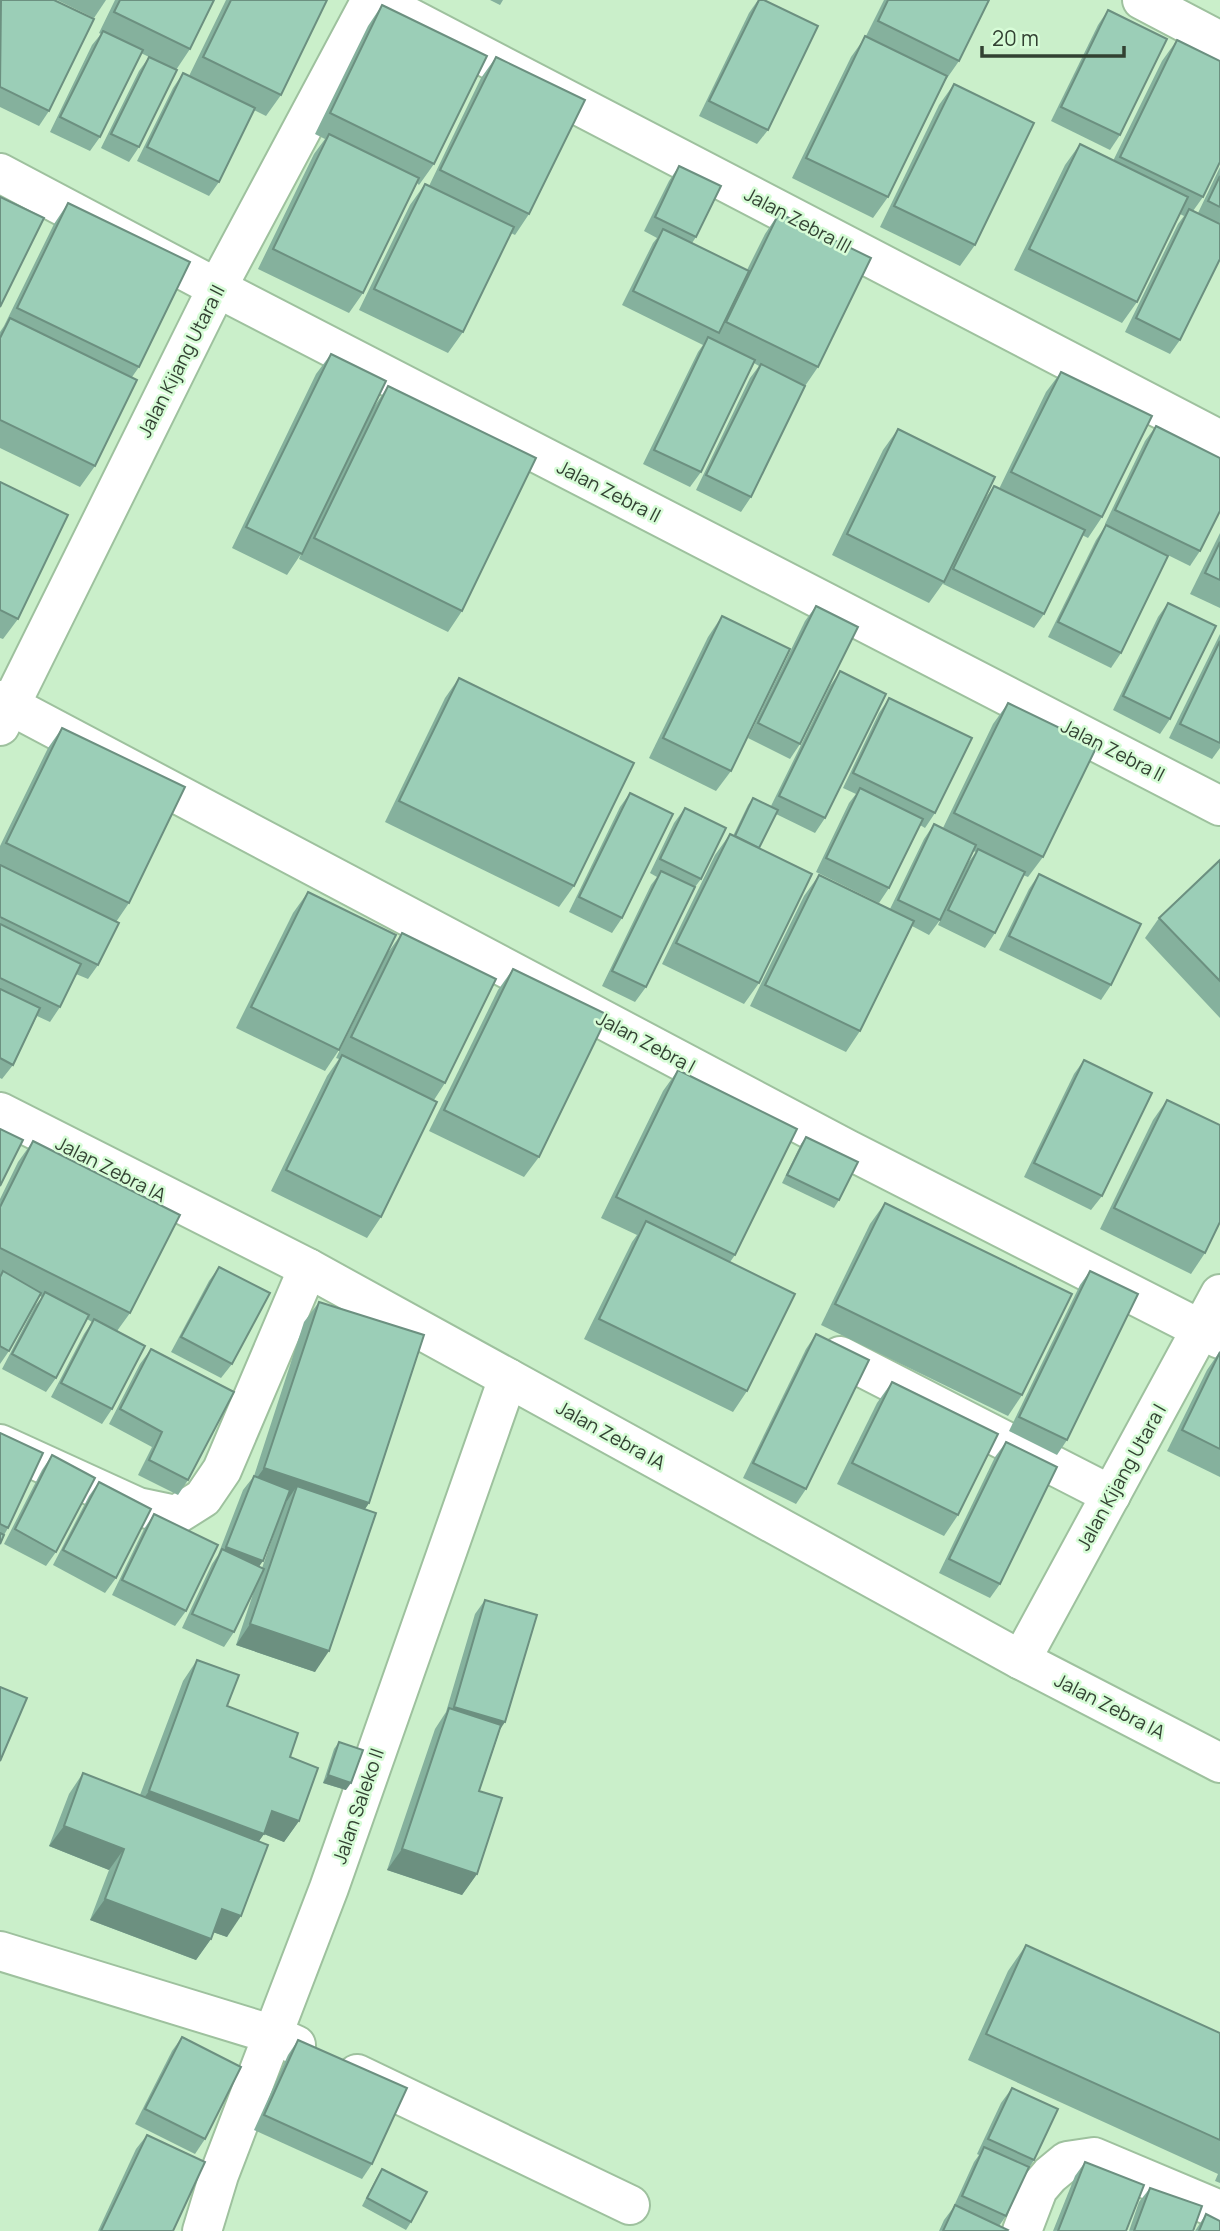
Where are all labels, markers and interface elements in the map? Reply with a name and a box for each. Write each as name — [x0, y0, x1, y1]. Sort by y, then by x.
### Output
scale bar — [982, 14, 1124, 58]
text: 20 m — [992, 24, 1039, 52]
street label: Jalan Zebra III — [740, 181, 856, 259]
street label: Jalan Kijang Utara II — [131, 280, 231, 442]
street label: Jalan Zebra II — [553, 454, 665, 528]
street label: Jalan Zebra II — [1057, 713, 1169, 787]
street label: Jalan Zebra I — [592, 1005, 700, 1079]
street label: Jalan Zebra IA — [51, 1130, 171, 1208]
street label: Jalan Zebra IA — [552, 1394, 670, 1476]
street label: Jalan Kijang Utara I — [1070, 1399, 1172, 1555]
street label: Jalan Zebra IA — [1050, 1667, 1170, 1745]
street label: Jalan Saleko II — [326, 1745, 390, 1867]

